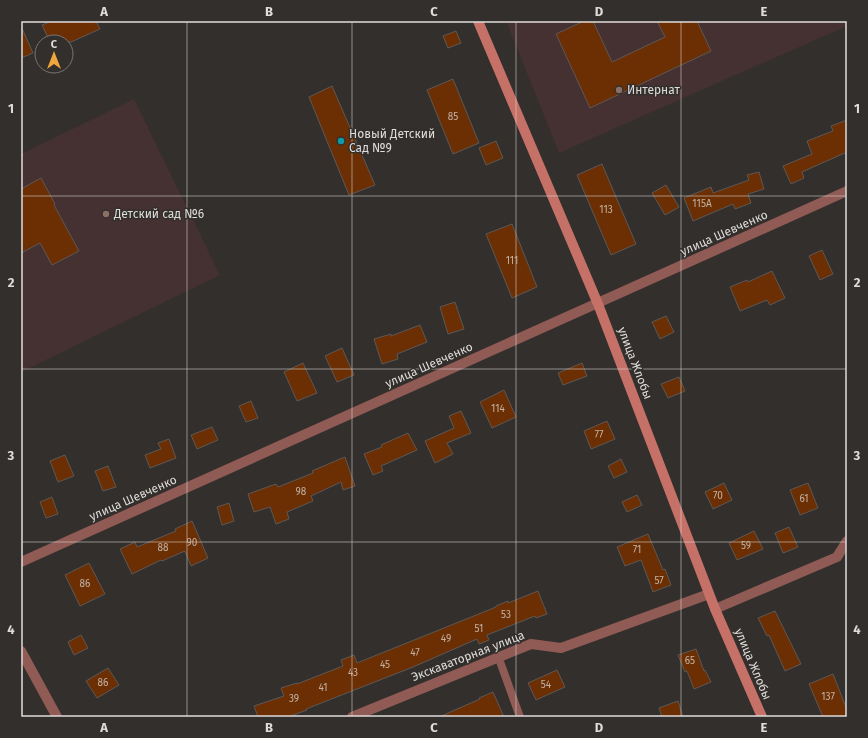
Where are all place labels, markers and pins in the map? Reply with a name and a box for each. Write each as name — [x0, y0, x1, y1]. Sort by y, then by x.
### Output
place label: Интернат — [627, 83, 680, 97]
marker: Интернат — [614, 85, 624, 95]
place label: Новый Детский Сад №9 — [349, 127, 435, 155]
marker: Новый Детский Сад №9 — [336, 136, 346, 146]
place label: Детский сад №6 — [113, 207, 204, 221]
marker: Детский сад №6 — [101, 209, 111, 219]

